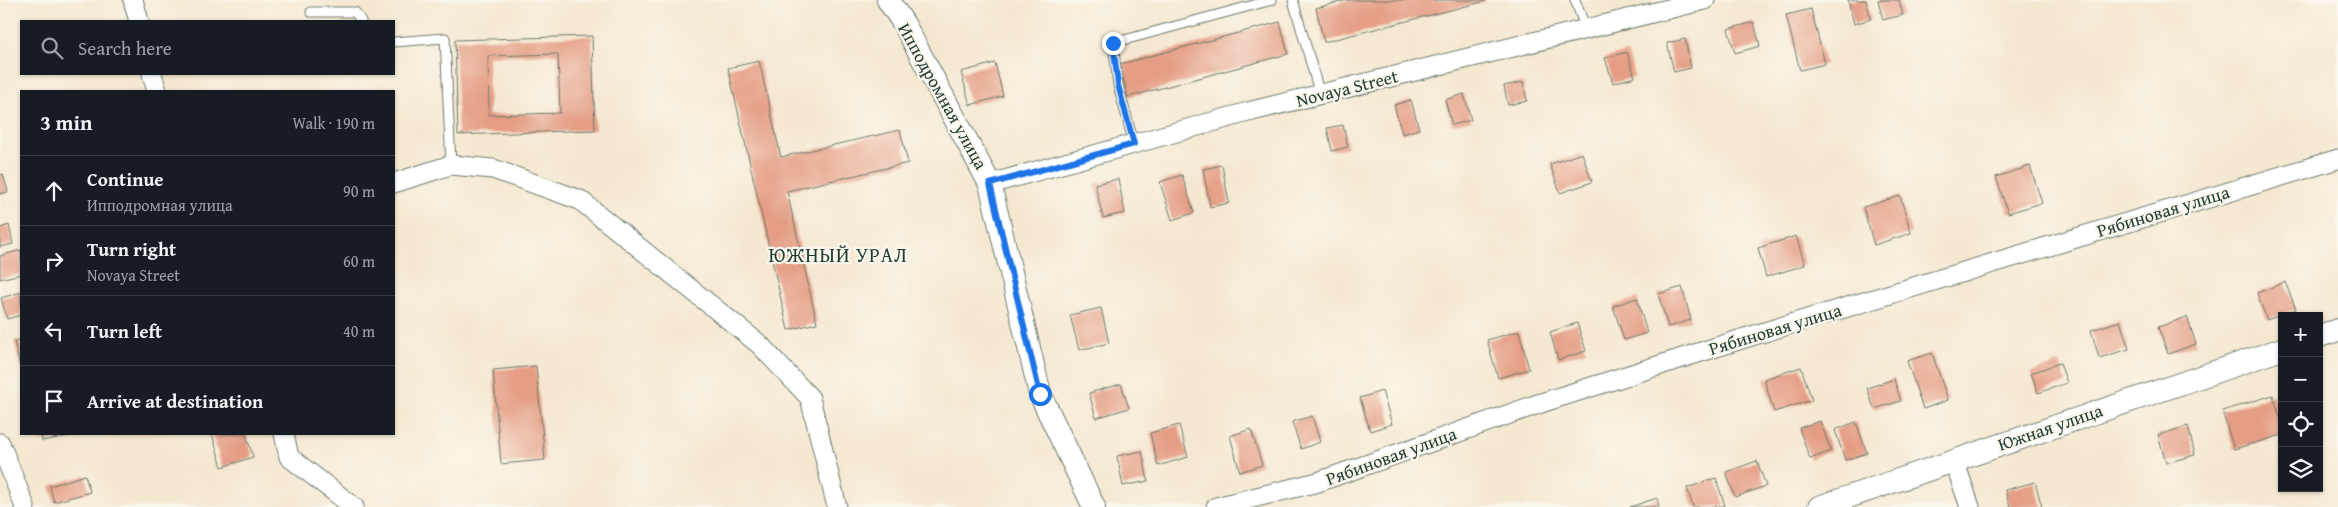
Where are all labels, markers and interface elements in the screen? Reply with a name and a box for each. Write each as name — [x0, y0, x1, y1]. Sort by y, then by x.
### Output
street label: Ипподромная улица — [891, 18, 995, 175]
search box — [20, 20, 395, 75]
route end — [1102, 32, 1125, 55]
icon: search — [38, 34, 66, 62]
text: Search here — [78, 34, 172, 62]
street label: Novaya Street — [1293, 62, 1402, 114]
text: 3 min — [40, 107, 92, 138]
text: Walk · 190 m — [292, 111, 375, 135]
text: Continue — [87, 165, 164, 193]
icon: ahead — [40, 177, 68, 205]
street label: Рябиновая улица — [2093, 178, 2233, 244]
text: 90 m — [343, 179, 375, 203]
text: Ипподромная улица — [87, 193, 233, 217]
text: Turn right — [87, 235, 176, 263]
district label: ЮЖНЫЙ УРАЛ — [768, 240, 908, 269]
icon: right — [40, 247, 68, 275]
text: 60 m — [343, 249, 375, 273]
text: Novaya Street — [87, 263, 180, 287]
street label: Рябиновая улица — [1705, 296, 1845, 362]
map controls — [2278, 312, 2323, 492]
button: + — [2278, 312, 2323, 357]
icon: left — [40, 317, 68, 345]
text: Turn left — [87, 317, 162, 345]
text: 40 m — [343, 319, 375, 343]
button: − — [2278, 357, 2323, 402]
route start — [1029, 383, 1052, 406]
icon: arrive — [40, 387, 68, 415]
text: Arrive at destination — [87, 387, 263, 415]
street label: Южная улица — [1994, 396, 2106, 458]
button: locate — [2278, 402, 2323, 447]
street label: Рябиновая улица — [1322, 420, 1461, 492]
button: layers — [2278, 447, 2323, 492]

